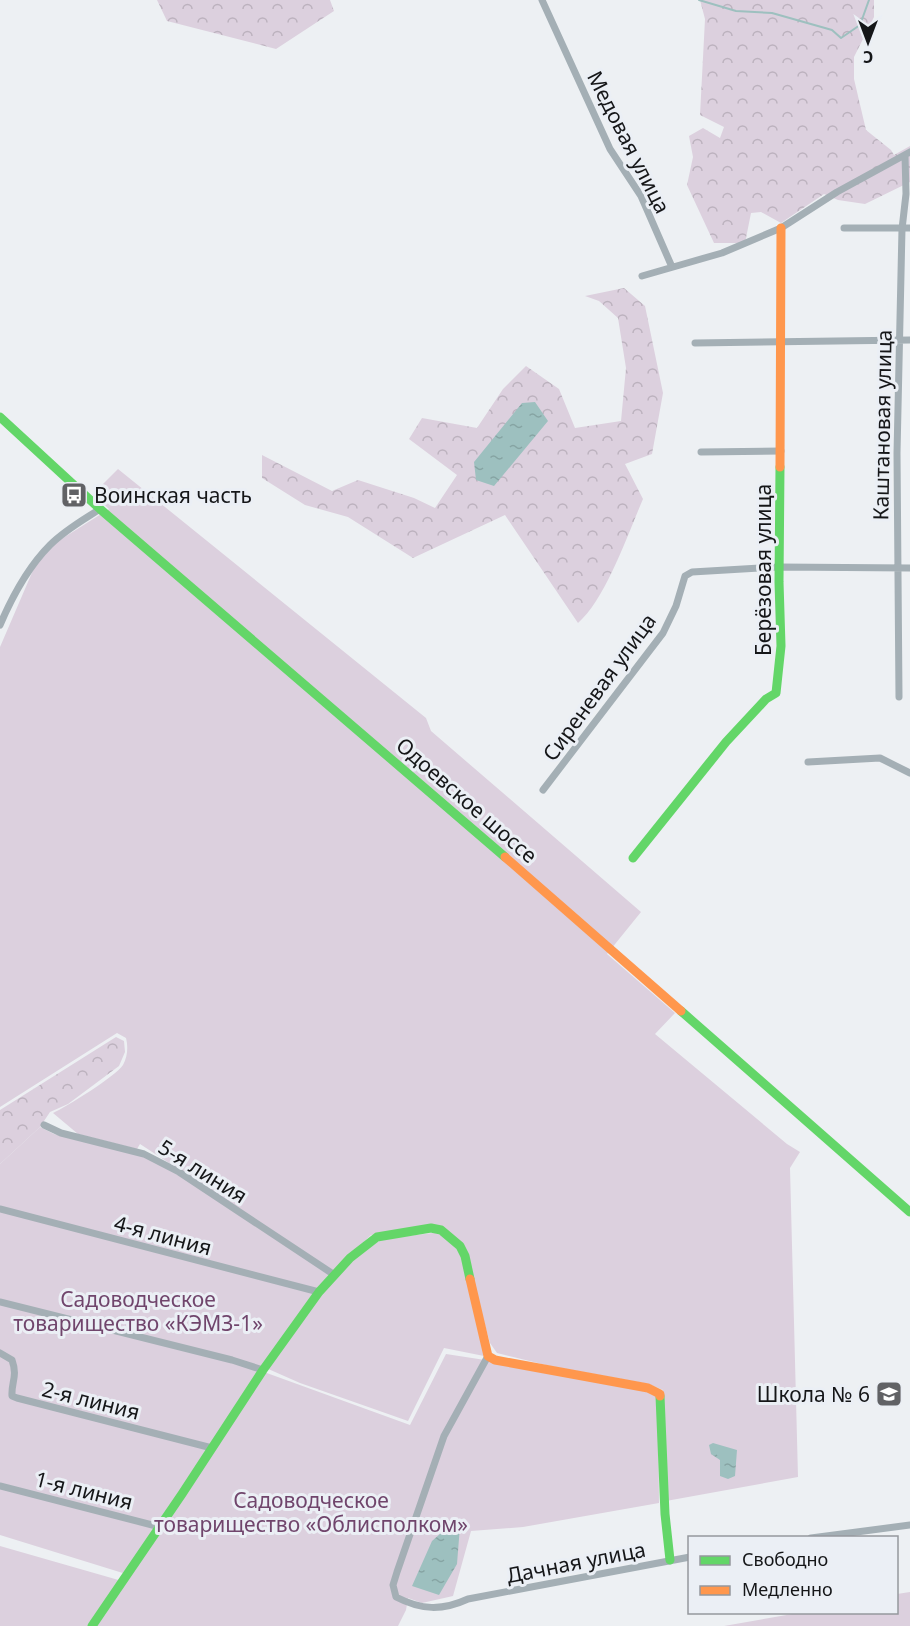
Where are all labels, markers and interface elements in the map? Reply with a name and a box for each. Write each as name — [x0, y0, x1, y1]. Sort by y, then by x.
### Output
north arrow — [838, 12, 898, 72]
text: С — [863, 46, 873, 68]
street label: Медовая улица — [581, 66, 677, 218]
street label: Каштановая улица — [866, 329, 898, 521]
bus stop icon: Воинская часть — [59, 480, 89, 510]
place label: Воинская часть — [94, 481, 252, 509]
street label: Берёзовая улица — [749, 484, 777, 656]
street label: Сиреневая улица — [536, 608, 662, 766]
street label: Одоевское шоссе — [391, 731, 543, 869]
street label: 5-я линия — [153, 1133, 253, 1209]
street label: 4-я линия — [111, 1209, 215, 1261]
park label: Садоводческое товарищество «КЭМЗ-1» — [13, 1285, 263, 1337]
street label: 2-я линия — [39, 1374, 143, 1426]
school or university icon: Школа № 6 — [874, 1379, 904, 1409]
place label: Школа № 6 — [757, 1380, 870, 1408]
street label: 1-я линия — [32, 1464, 136, 1516]
park label: Садоводческое товарищество «Облисполком» — [154, 1486, 468, 1538]
street label: Дачная улица — [504, 1535, 648, 1589]
legend — [688, 1536, 898, 1614]
text: Свободно — [742, 1547, 828, 1571]
text: Медленно — [742, 1577, 833, 1601]

